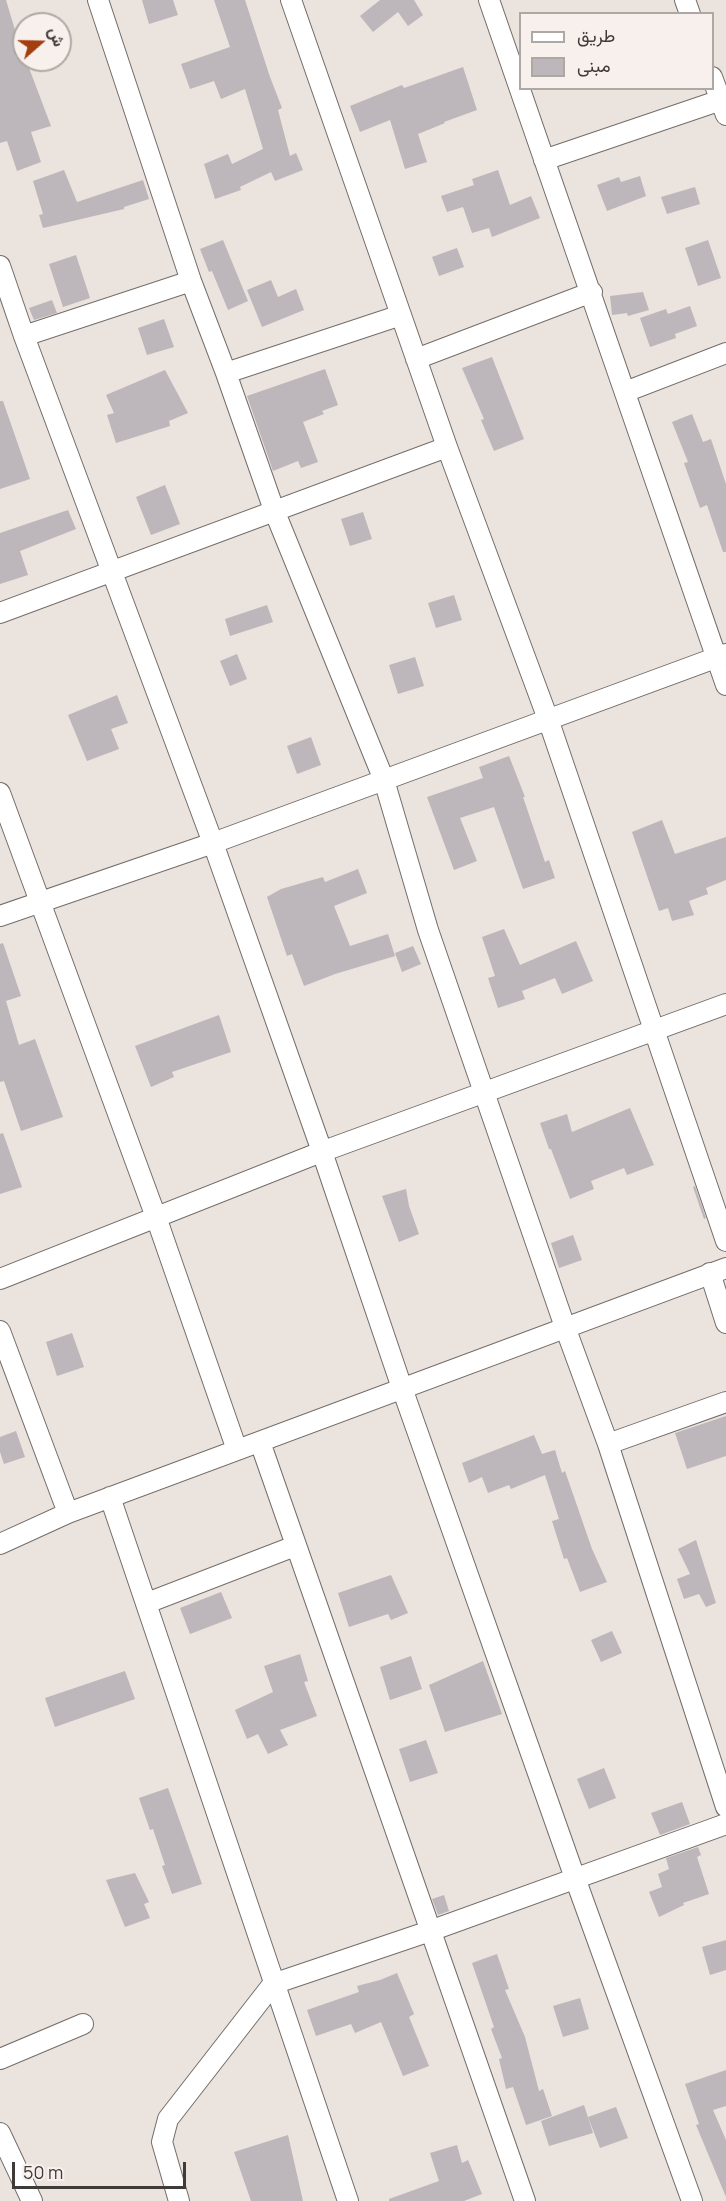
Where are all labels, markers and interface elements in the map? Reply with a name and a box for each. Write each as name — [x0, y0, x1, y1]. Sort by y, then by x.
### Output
north arrow — [12, 12, 72, 72]
legend — [519, 12, 714, 90]
text: طريق — [577, 23, 615, 47]
text: ش — [43, 24, 71, 49]
text: مبنى — [577, 53, 611, 77]
scale bar — [15, 2150, 189, 2188]
text: 50 m — [23, 2160, 63, 2184]

